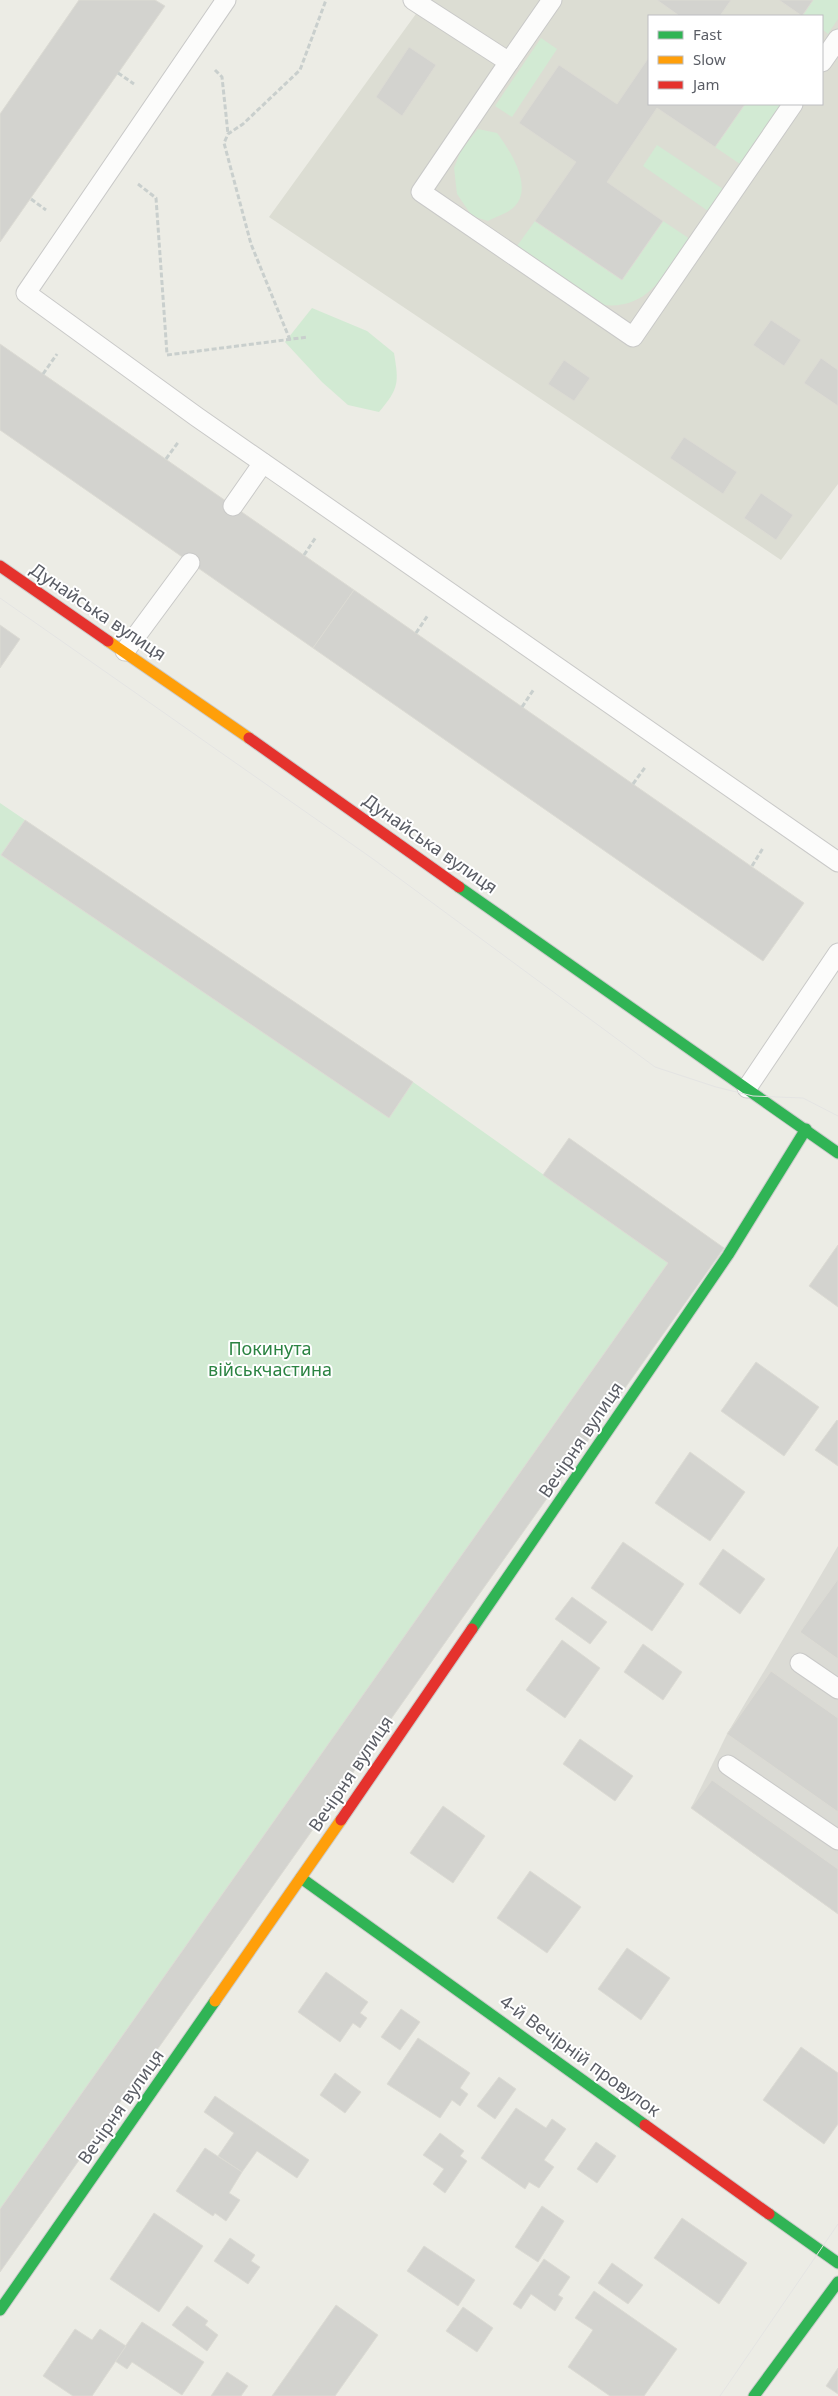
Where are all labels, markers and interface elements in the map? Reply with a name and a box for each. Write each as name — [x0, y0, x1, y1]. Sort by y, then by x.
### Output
legend — [648, 15, 823, 105]
text: Fast — [693, 24, 722, 44]
text: Slow — [693, 49, 726, 69]
text: Jam — [691, 74, 720, 94]
street label: Дунайська вулиця — [26, 557, 171, 666]
street label: Дунайська вулиця — [359, 788, 503, 899]
park label: Покинута військчастина — [208, 1336, 332, 1381]
street label: Вечірня вулиця — [532, 1377, 628, 1502]
street label: Вечірня вулиця — [302, 1711, 398, 1836]
street label: 4-й Вечірній провулок — [496, 1989, 666, 2122]
street label: Вечірня вулиця — [72, 2044, 169, 2169]

